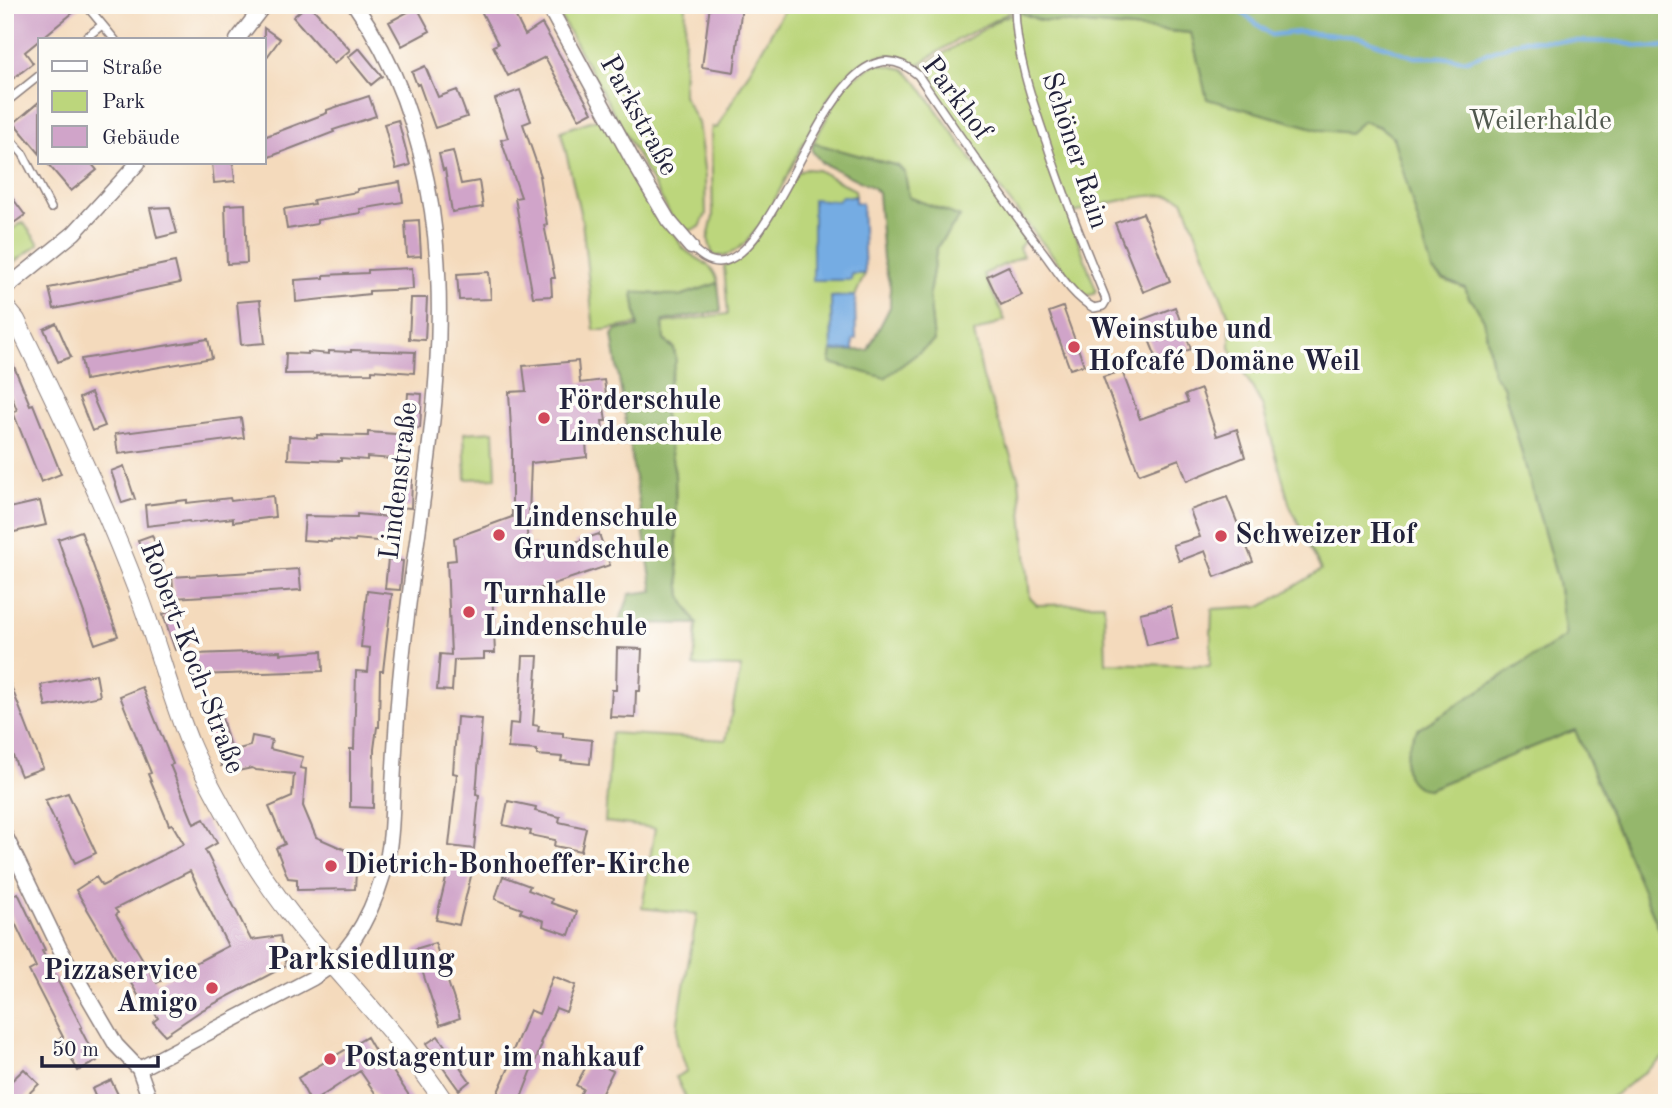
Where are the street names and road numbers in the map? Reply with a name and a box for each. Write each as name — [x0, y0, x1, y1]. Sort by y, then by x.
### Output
street label: Parkstraße — [594, 51, 682, 181]
street label: Parkhof — [916, 52, 997, 147]
street label: Schöner Rain — [1036, 69, 1112, 233]
street label: Lindenstraße — [376, 400, 424, 562]
street label: Robert-Koch-Straße — [134, 538, 248, 778]

